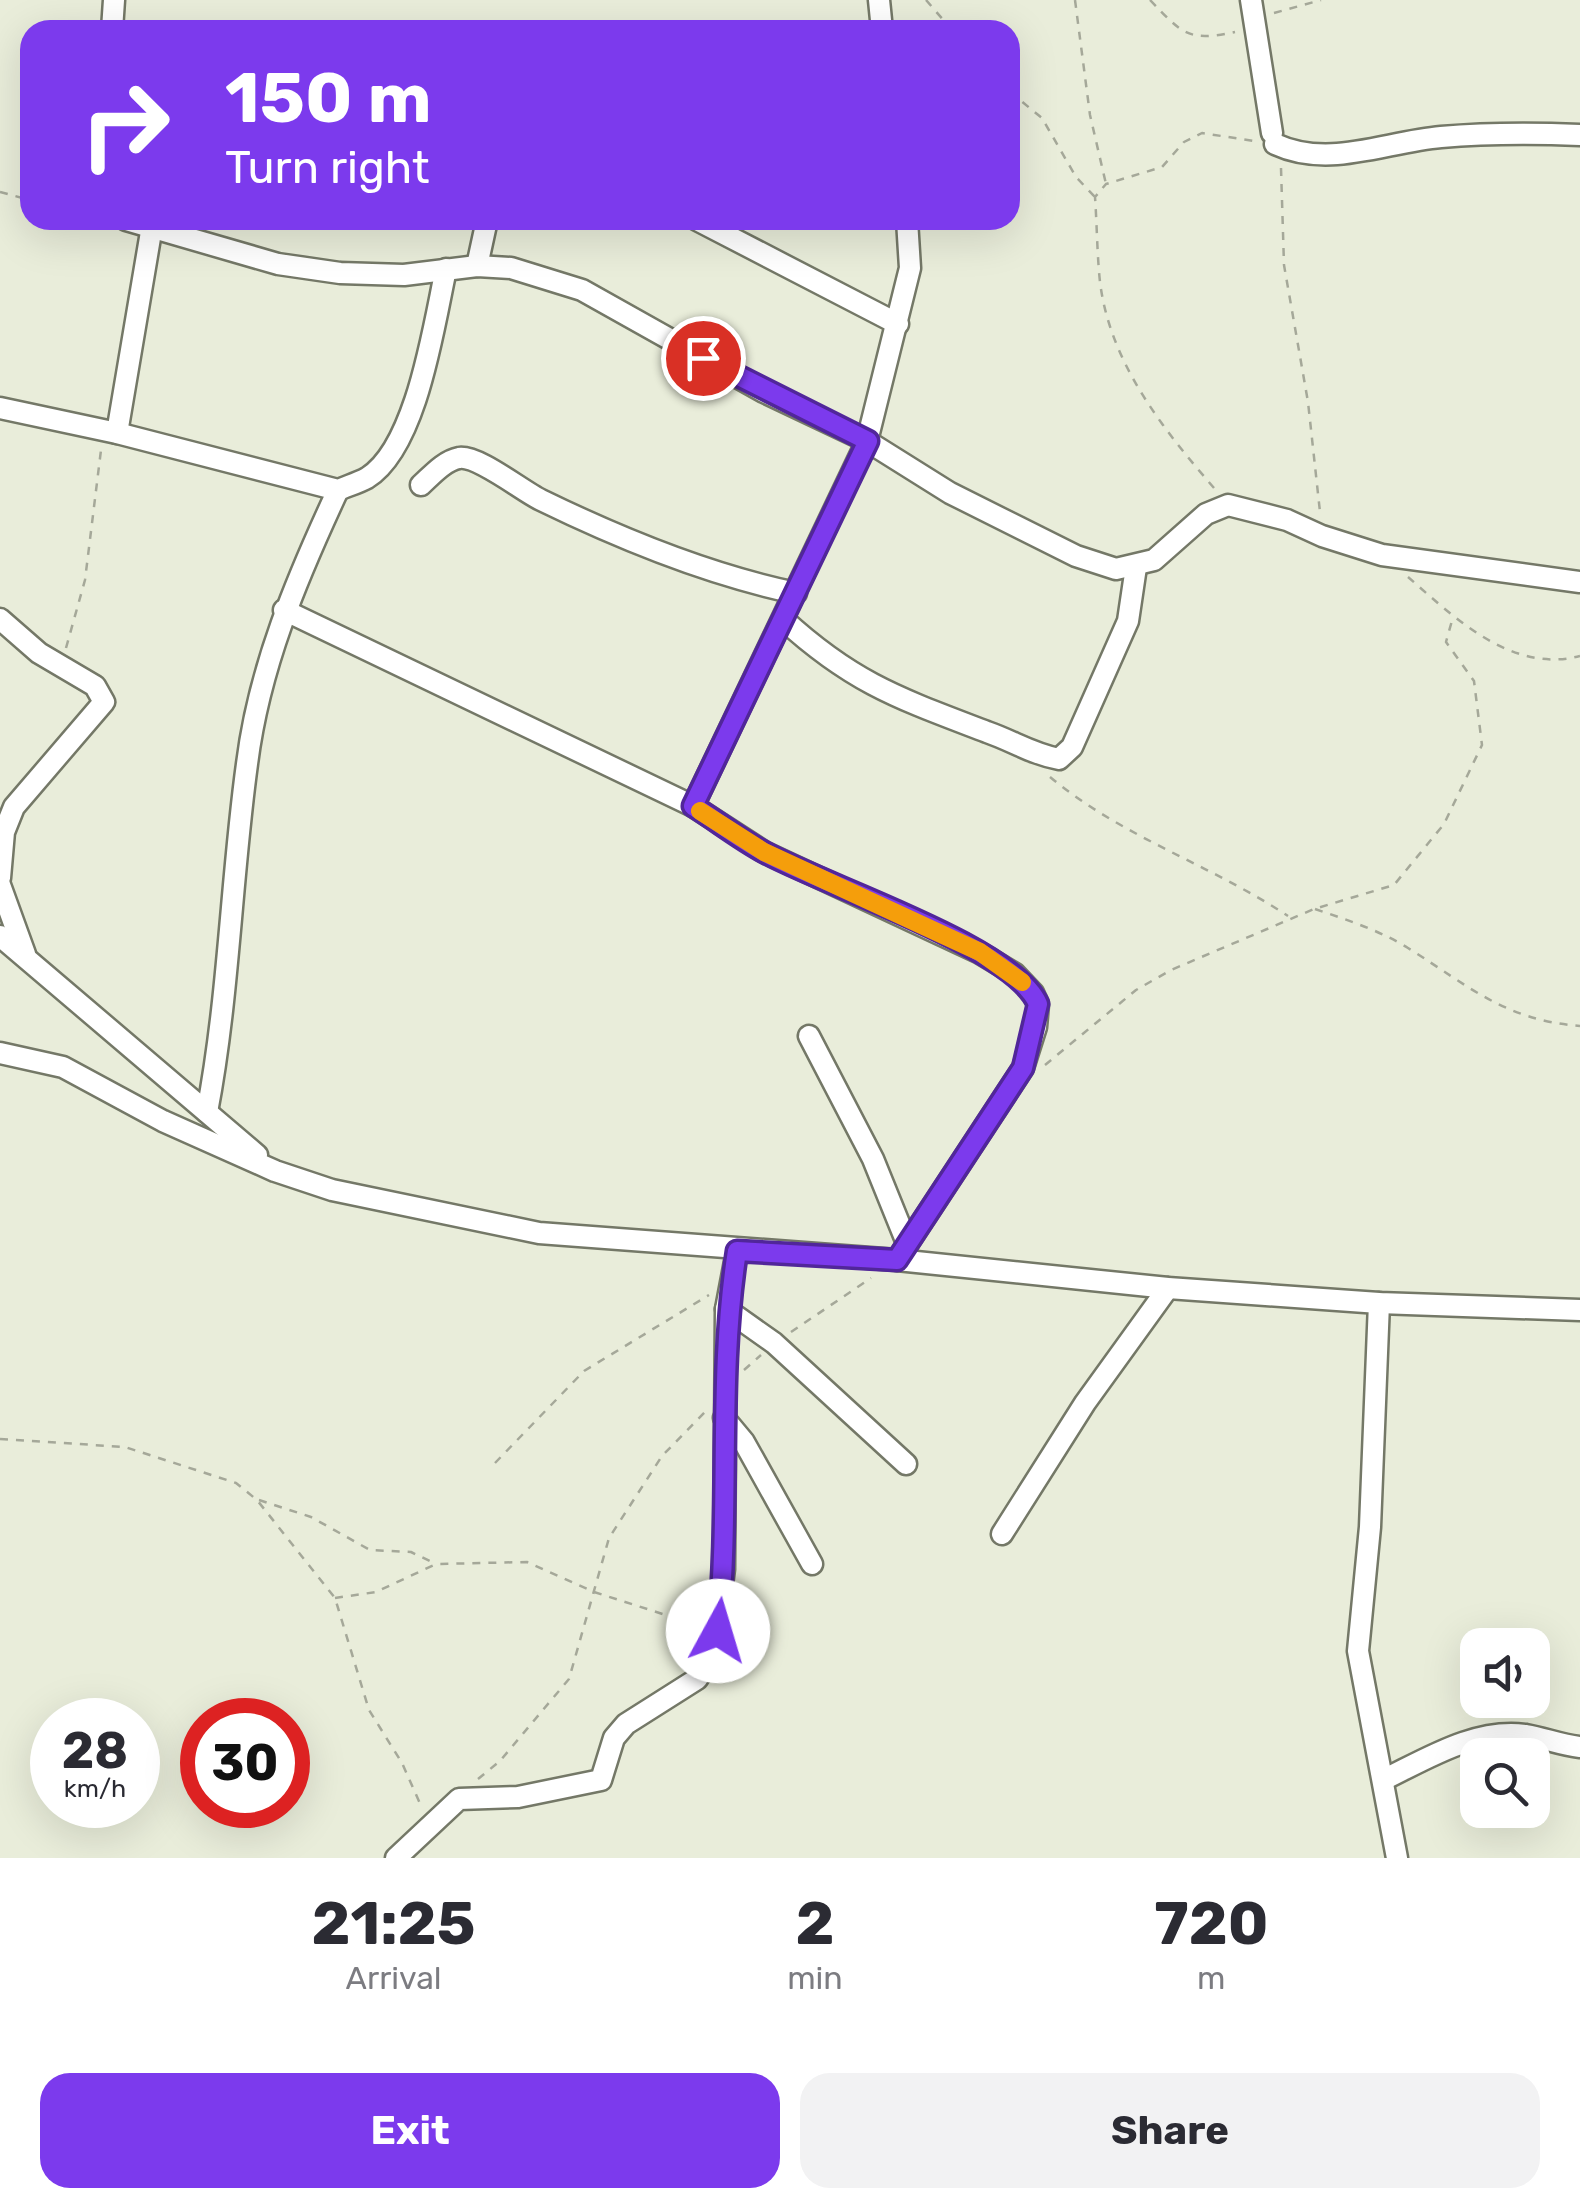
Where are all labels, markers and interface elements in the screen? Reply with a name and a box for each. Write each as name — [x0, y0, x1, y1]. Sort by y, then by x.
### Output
text: 150 m — [225, 57, 432, 140]
icon: right — [60, 60, 190, 190]
text: Turn right — [225, 141, 429, 194]
pin — [661, 316, 746, 401]
icon: arrive — [676, 331, 731, 386]
position arrow — [666, 1579, 770, 1683]
map controls — [1460, 1628, 1550, 1828]
button: sound — [1460, 1628, 1550, 1718]
speed limit sign: 30 — [180, 1698, 310, 1828]
text: 28 — [62, 1721, 128, 1781]
button: search — [1460, 1738, 1550, 1828]
text: km/h — [64, 1774, 126, 1803]
text: 21:25 — [312, 1888, 476, 1959]
text: 2 — [795, 1888, 834, 1959]
text: 720 — [1154, 1888, 1268, 1959]
text: Arrival — [346, 1959, 442, 1997]
text: min — [787, 1959, 843, 1997]
text: m — [1197, 1959, 1226, 1997]
button: Exit — [40, 2073, 780, 2188]
button: Share — [800, 2073, 1540, 2188]

